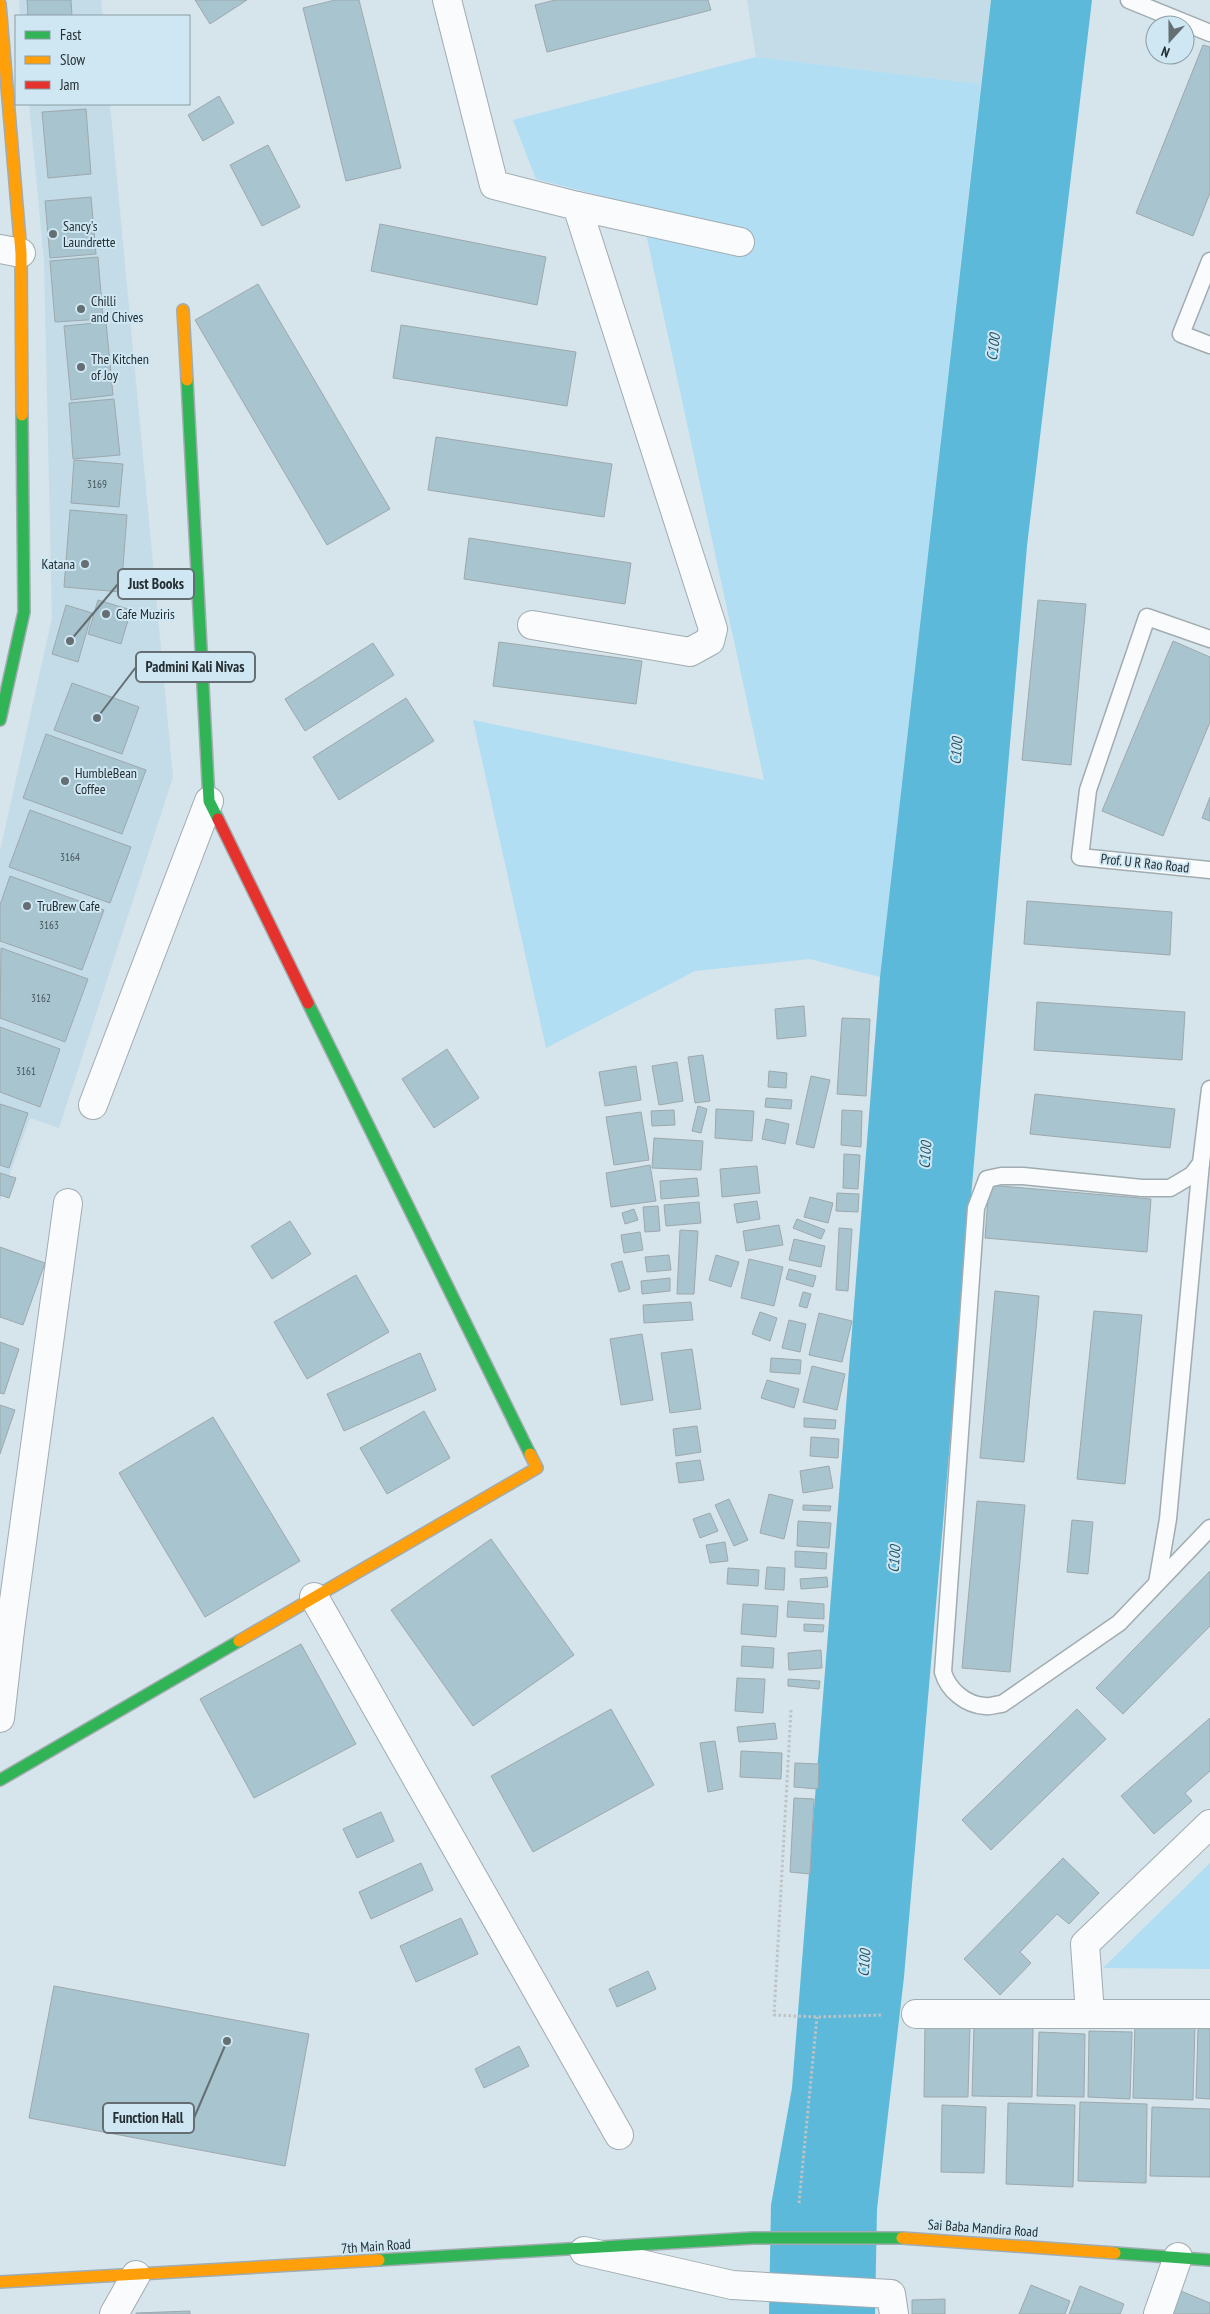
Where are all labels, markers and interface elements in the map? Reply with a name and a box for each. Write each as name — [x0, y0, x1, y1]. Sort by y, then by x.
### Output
legend — [15, 15, 190, 105]
north arrow — [1145, 15, 1195, 65]
text: Fast — [60, 25, 81, 44]
text: N — [1159, 42, 1172, 62]
text: Slow — [60, 50, 85, 69]
text: Jam — [59, 75, 79, 94]
place label: Sancy's Laundrette — [63, 217, 116, 251]
marker: Sancy's Laundrette — [47, 228, 59, 240]
place label: Chilli and Chives — [91, 292, 144, 326]
marker: Chilli and Chives — [75, 303, 87, 315]
water label: C100 — [982, 330, 1004, 362]
place label: The Kitchen of Joy — [91, 350, 149, 384]
marker: The Kitchen of Joy — [75, 361, 87, 373]
house number: 3169 — [87, 477, 107, 491]
place label: Katana — [42, 555, 75, 573]
marker: Katana — [79, 558, 91, 570]
callout: Just Books — [118, 569, 194, 599]
text: Just Books — [127, 574, 184, 593]
place label: Cafe Muziris — [116, 605, 175, 623]
marker: Cafe Muziris — [100, 608, 112, 620]
callout: Padmini Kali Nivas — [136, 652, 255, 682]
text: Padmini Kali Nivas — [146, 657, 244, 676]
water label: C100 — [946, 735, 967, 765]
place label: HumbleBean Coffee — [75, 764, 137, 798]
marker: HumbleBean Coffee — [59, 775, 71, 787]
street label: Prof. U R Rao Road — [1100, 849, 1190, 877]
house number: 3164 — [60, 850, 80, 864]
place label: TruBrew Cafe — [37, 897, 100, 915]
marker: TruBrew Cafe — [21, 900, 33, 912]
house number: 3163 — [39, 918, 59, 932]
house number: 3162 — [31, 991, 51, 1005]
house number: 3161 — [16, 1064, 36, 1078]
water label: C100 — [915, 1139, 936, 1169]
water label: C100 — [884, 1543, 905, 1573]
water label: C100 — [854, 1947, 875, 1977]
callout: Function Hall — [103, 2103, 194, 2133]
text: Function Hall — [113, 2108, 184, 2127]
street label: Sai Baba Mandira Road — [927, 2215, 1039, 2241]
street label: 7th Main Road — [341, 2235, 411, 2257]

